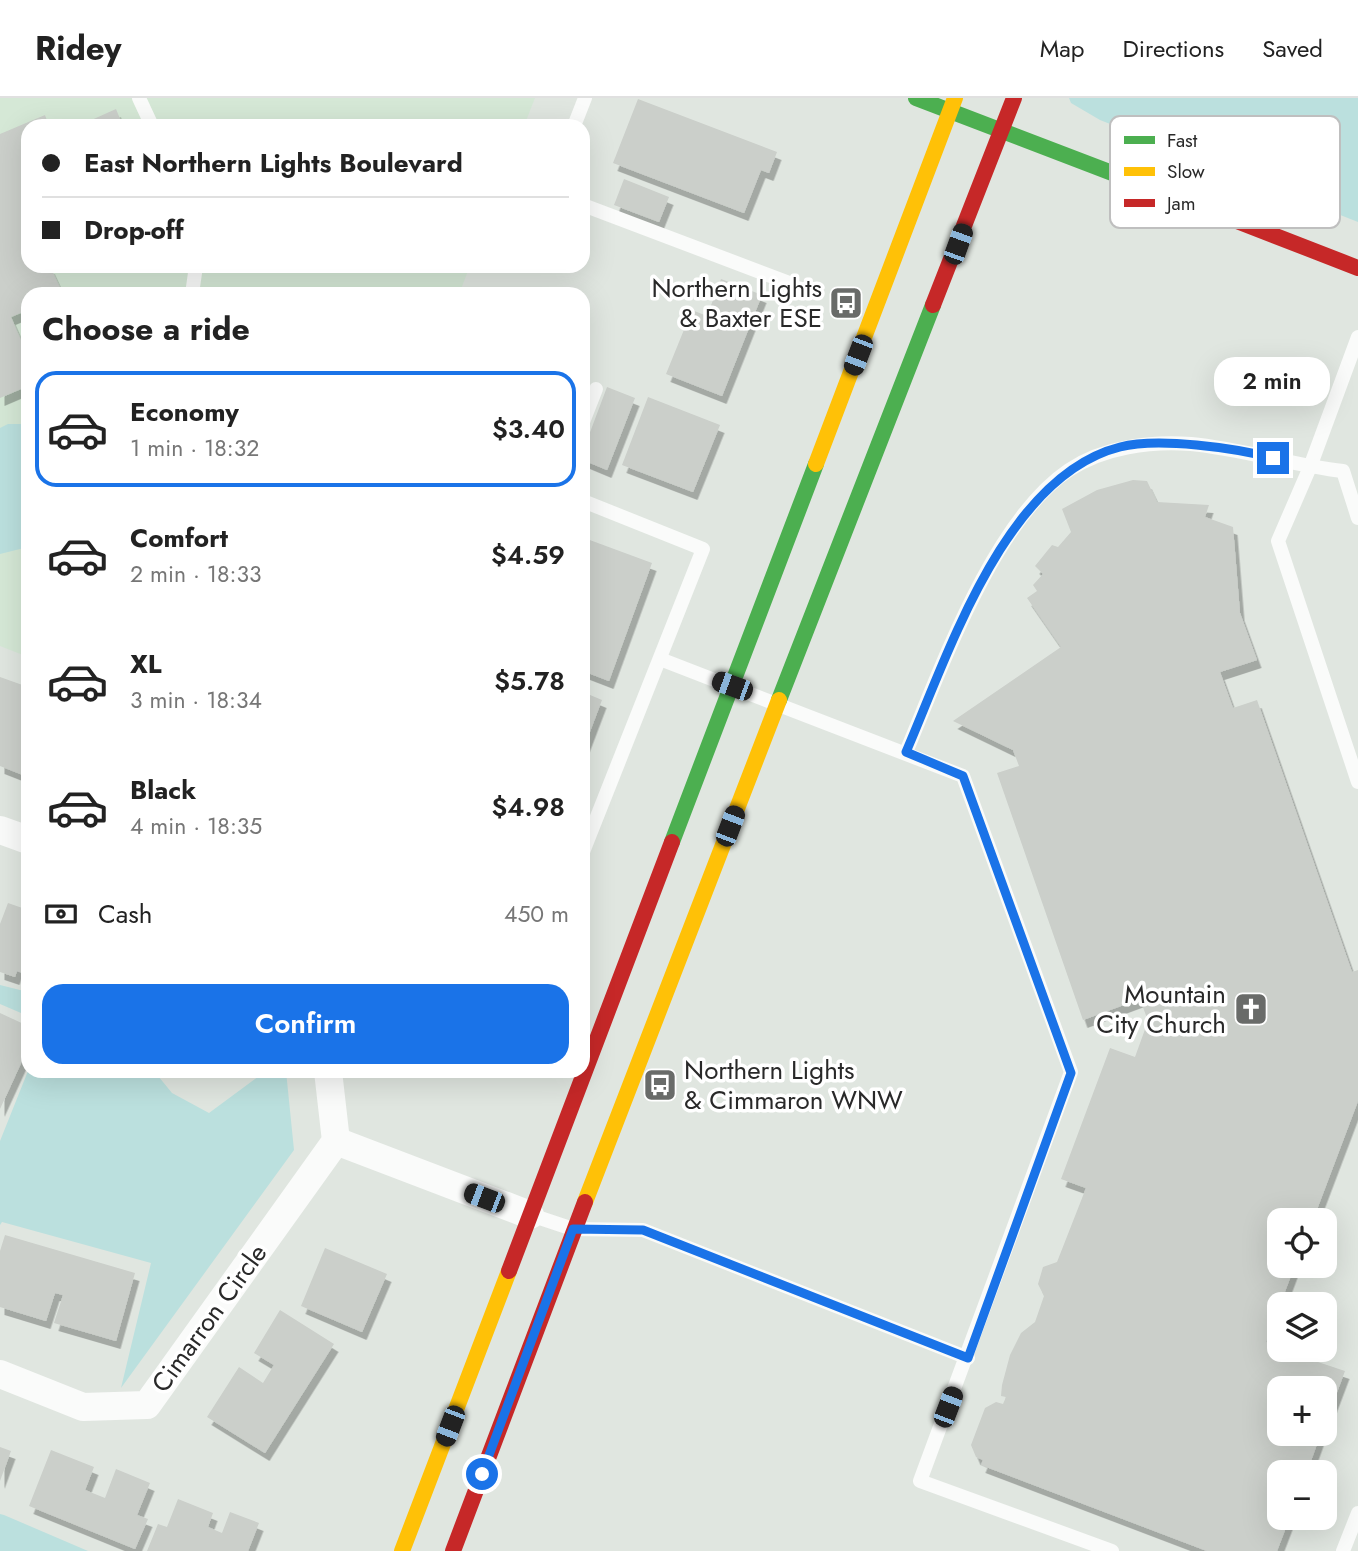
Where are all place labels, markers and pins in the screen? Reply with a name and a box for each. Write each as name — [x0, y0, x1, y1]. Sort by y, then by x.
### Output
place label: Northern Lights & Baxter ESE — [651, 269, 822, 337]
bus stop icon: Northern Lights & Baxter ESE — [827, 284, 865, 322]
place label: Mountain City Church — [1096, 975, 1226, 1043]
church icon: Mountain City Church — [1232, 990, 1270, 1028]
place label: Northern Lights & Cimmaron WNW — [684, 1051, 903, 1119]
bus stop icon: Northern Lights & Cimmaron WNW — [641, 1066, 679, 1104]

